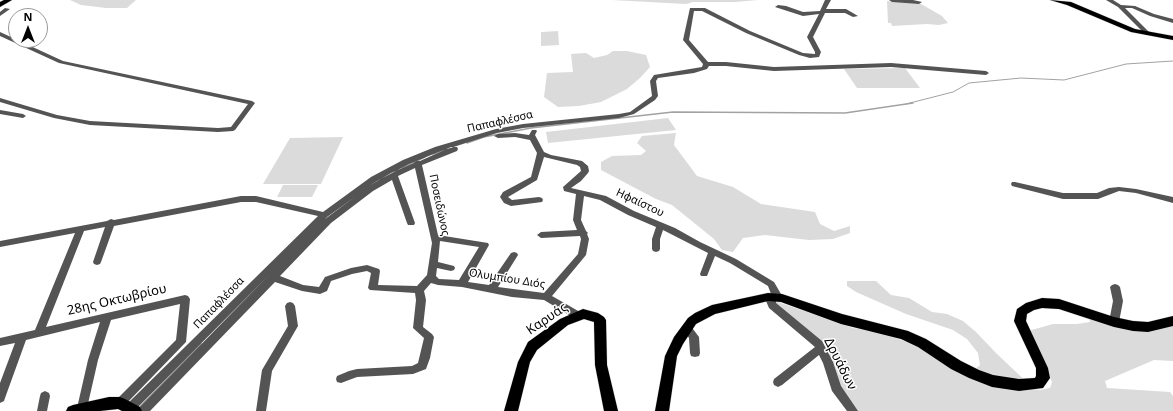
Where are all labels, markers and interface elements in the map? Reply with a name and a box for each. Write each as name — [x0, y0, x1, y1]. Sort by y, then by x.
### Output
north arrow — [8, 8, 48, 48]
text: N — [24, 9, 32, 24]
street label: Παπαφλέσσα — [466, 108, 534, 136]
street label: Ποσειδώνος — [426, 173, 452, 237]
street label: Ηφαίστου — [614, 186, 666, 220]
street label: Ολυμπίου Διός — [468, 266, 546, 292]
street label: Παπαφλέσσα — [191, 274, 247, 332]
street label: 28ης Οκτωβρίου — [66, 281, 168, 319]
street label: Καρυάς — [524, 300, 570, 338]
street label: Δρυάδων — [820, 335, 860, 393]

